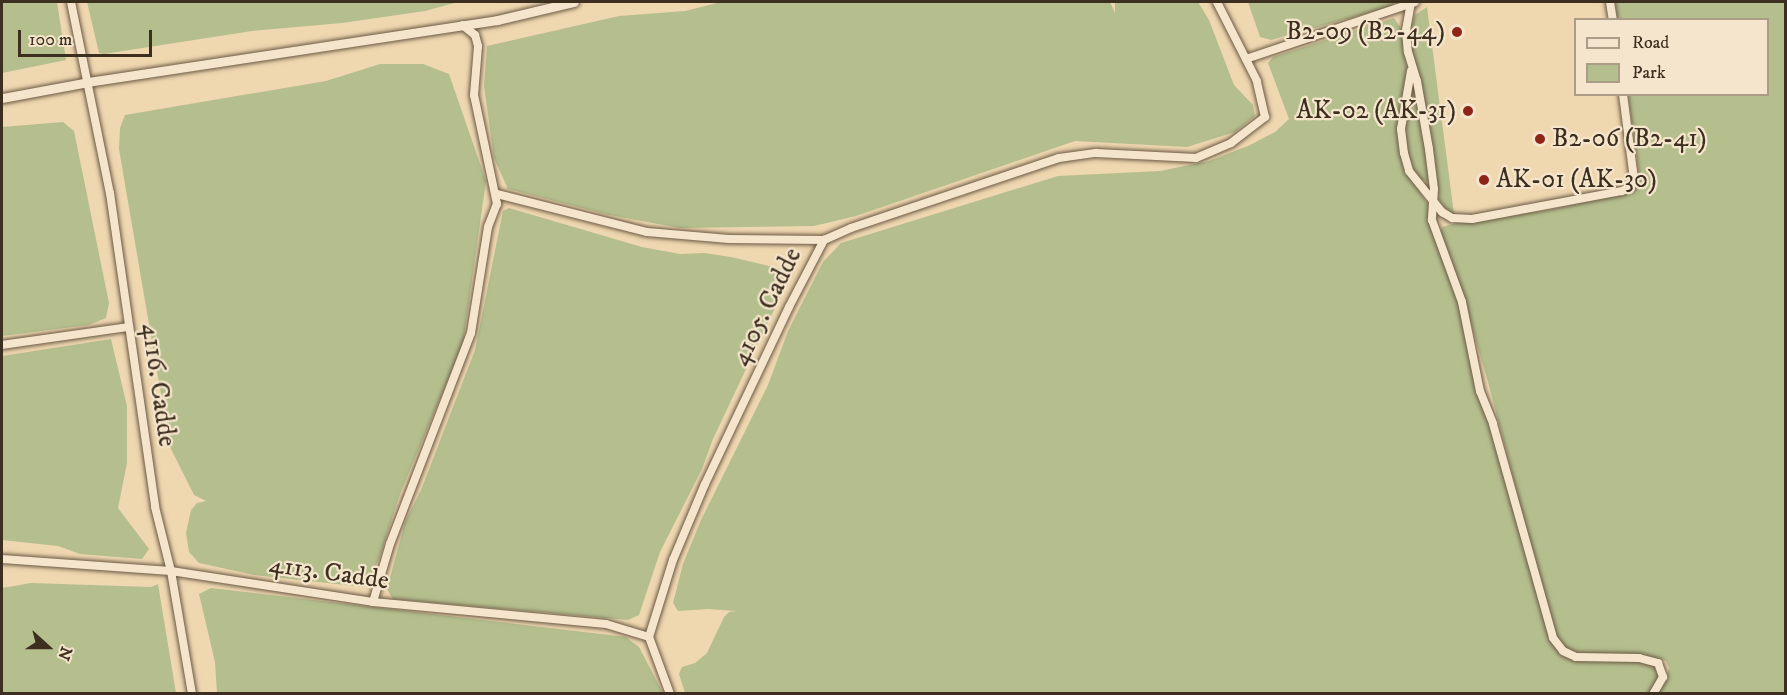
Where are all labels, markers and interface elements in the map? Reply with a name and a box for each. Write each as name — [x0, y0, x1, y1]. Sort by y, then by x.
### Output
place label: B2-09 (B2-44) — [1286, 16, 1445, 48]
scale bar — [21, 18, 154, 56]
legend — [1574, 18, 1769, 96]
marker: B2-09 (B2-44) — [1450, 25, 1464, 39]
text: 100 m — [29, 29, 72, 51]
text: Road — [1632, 32, 1669, 54]
text: Park — [1632, 62, 1666, 84]
place label: AK-02 (AK-31) — [1296, 95, 1456, 127]
marker: AK-02 (AK-31) — [1461, 104, 1475, 118]
place label: B2-06 (B2-41) — [1552, 123, 1707, 155]
marker: B2-06 (B2-41) — [1533, 132, 1547, 146]
place label: AK-01 (AK-30) — [1496, 164, 1657, 196]
marker: AK-01 (AK-30) — [1477, 173, 1491, 187]
street label: 4105. Cadde — [725, 243, 809, 371]
street label: 4116. Cadde — [134, 321, 182, 449]
street label: 4113. Cadde — [267, 549, 391, 597]
north arrow — [18, 617, 78, 677]
text: N — [53, 644, 76, 663]

